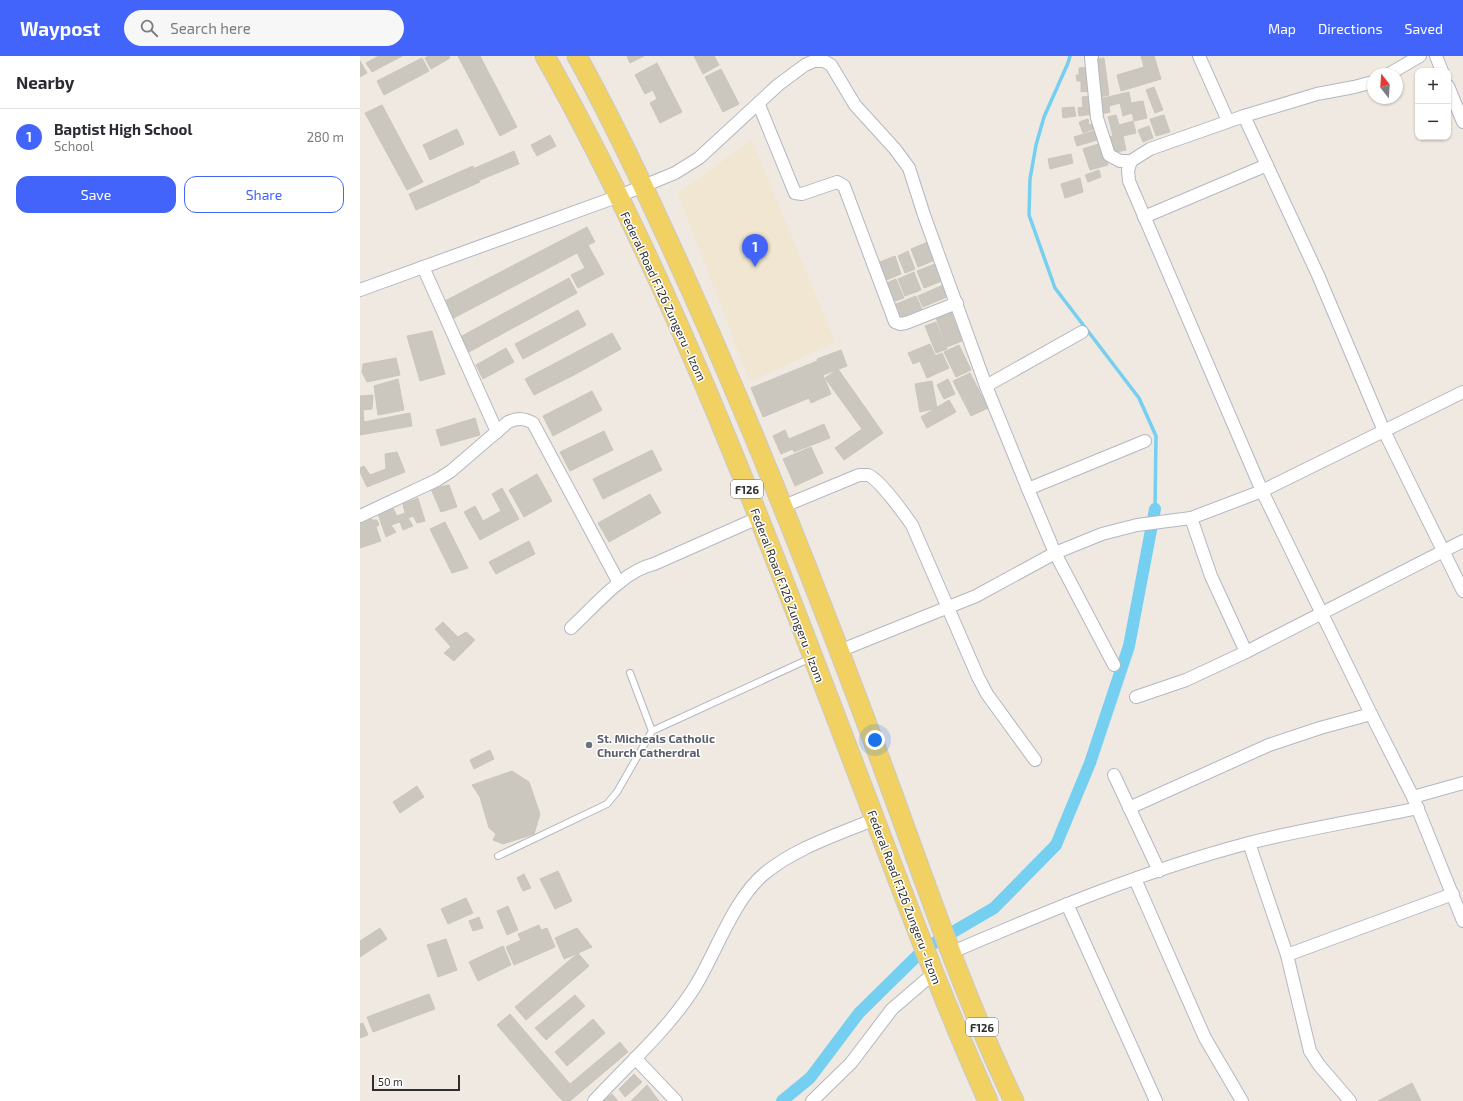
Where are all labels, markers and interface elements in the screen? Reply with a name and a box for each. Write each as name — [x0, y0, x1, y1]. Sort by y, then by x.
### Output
search box — [124, 10, 404, 46]
text: Waypost — [20, 17, 100, 40]
icon: search — [138, 17, 160, 39]
text: Search here — [170, 19, 251, 37]
text: Map — [1268, 20, 1296, 37]
text: Directions — [1318, 20, 1383, 37]
text: Saved — [1405, 20, 1443, 37]
north arrow — [1367, 68, 1403, 104]
map controls — [1415, 68, 1451, 140]
button: + — [1415, 68, 1451, 104]
text: Nearby — [16, 72, 74, 92]
button: − — [1415, 104, 1451, 140]
text: Baptist High School — [54, 120, 192, 138]
text: 1 — [26, 129, 32, 145]
text: 280 m — [307, 129, 344, 145]
text: School — [54, 138, 94, 154]
button: Save — [16, 176, 176, 213]
button: Share — [184, 176, 344, 213]
street label: Federal Road F.126 Zungeru - Izom — [619, 209, 709, 383]
pin: 1 — [742, 234, 768, 267]
road number: F126 — [731, 480, 763, 498]
street label: Federal Road F.126 Zungeru - Izom — [748, 506, 828, 684]
your location — [865, 730, 885, 750]
place label: St. Micheals Catholic Church Catherdral — [597, 731, 715, 759]
marker: St. Micheals Catholic Church Catherdral — [584, 740, 594, 750]
street label: Federal Road F.126 Zungeru - Izom — [865, 808, 945, 986]
road number: F126 — [966, 1018, 998, 1036]
scale bar — [372, 1073, 460, 1092]
text: 50 m — [378, 1075, 403, 1088]

